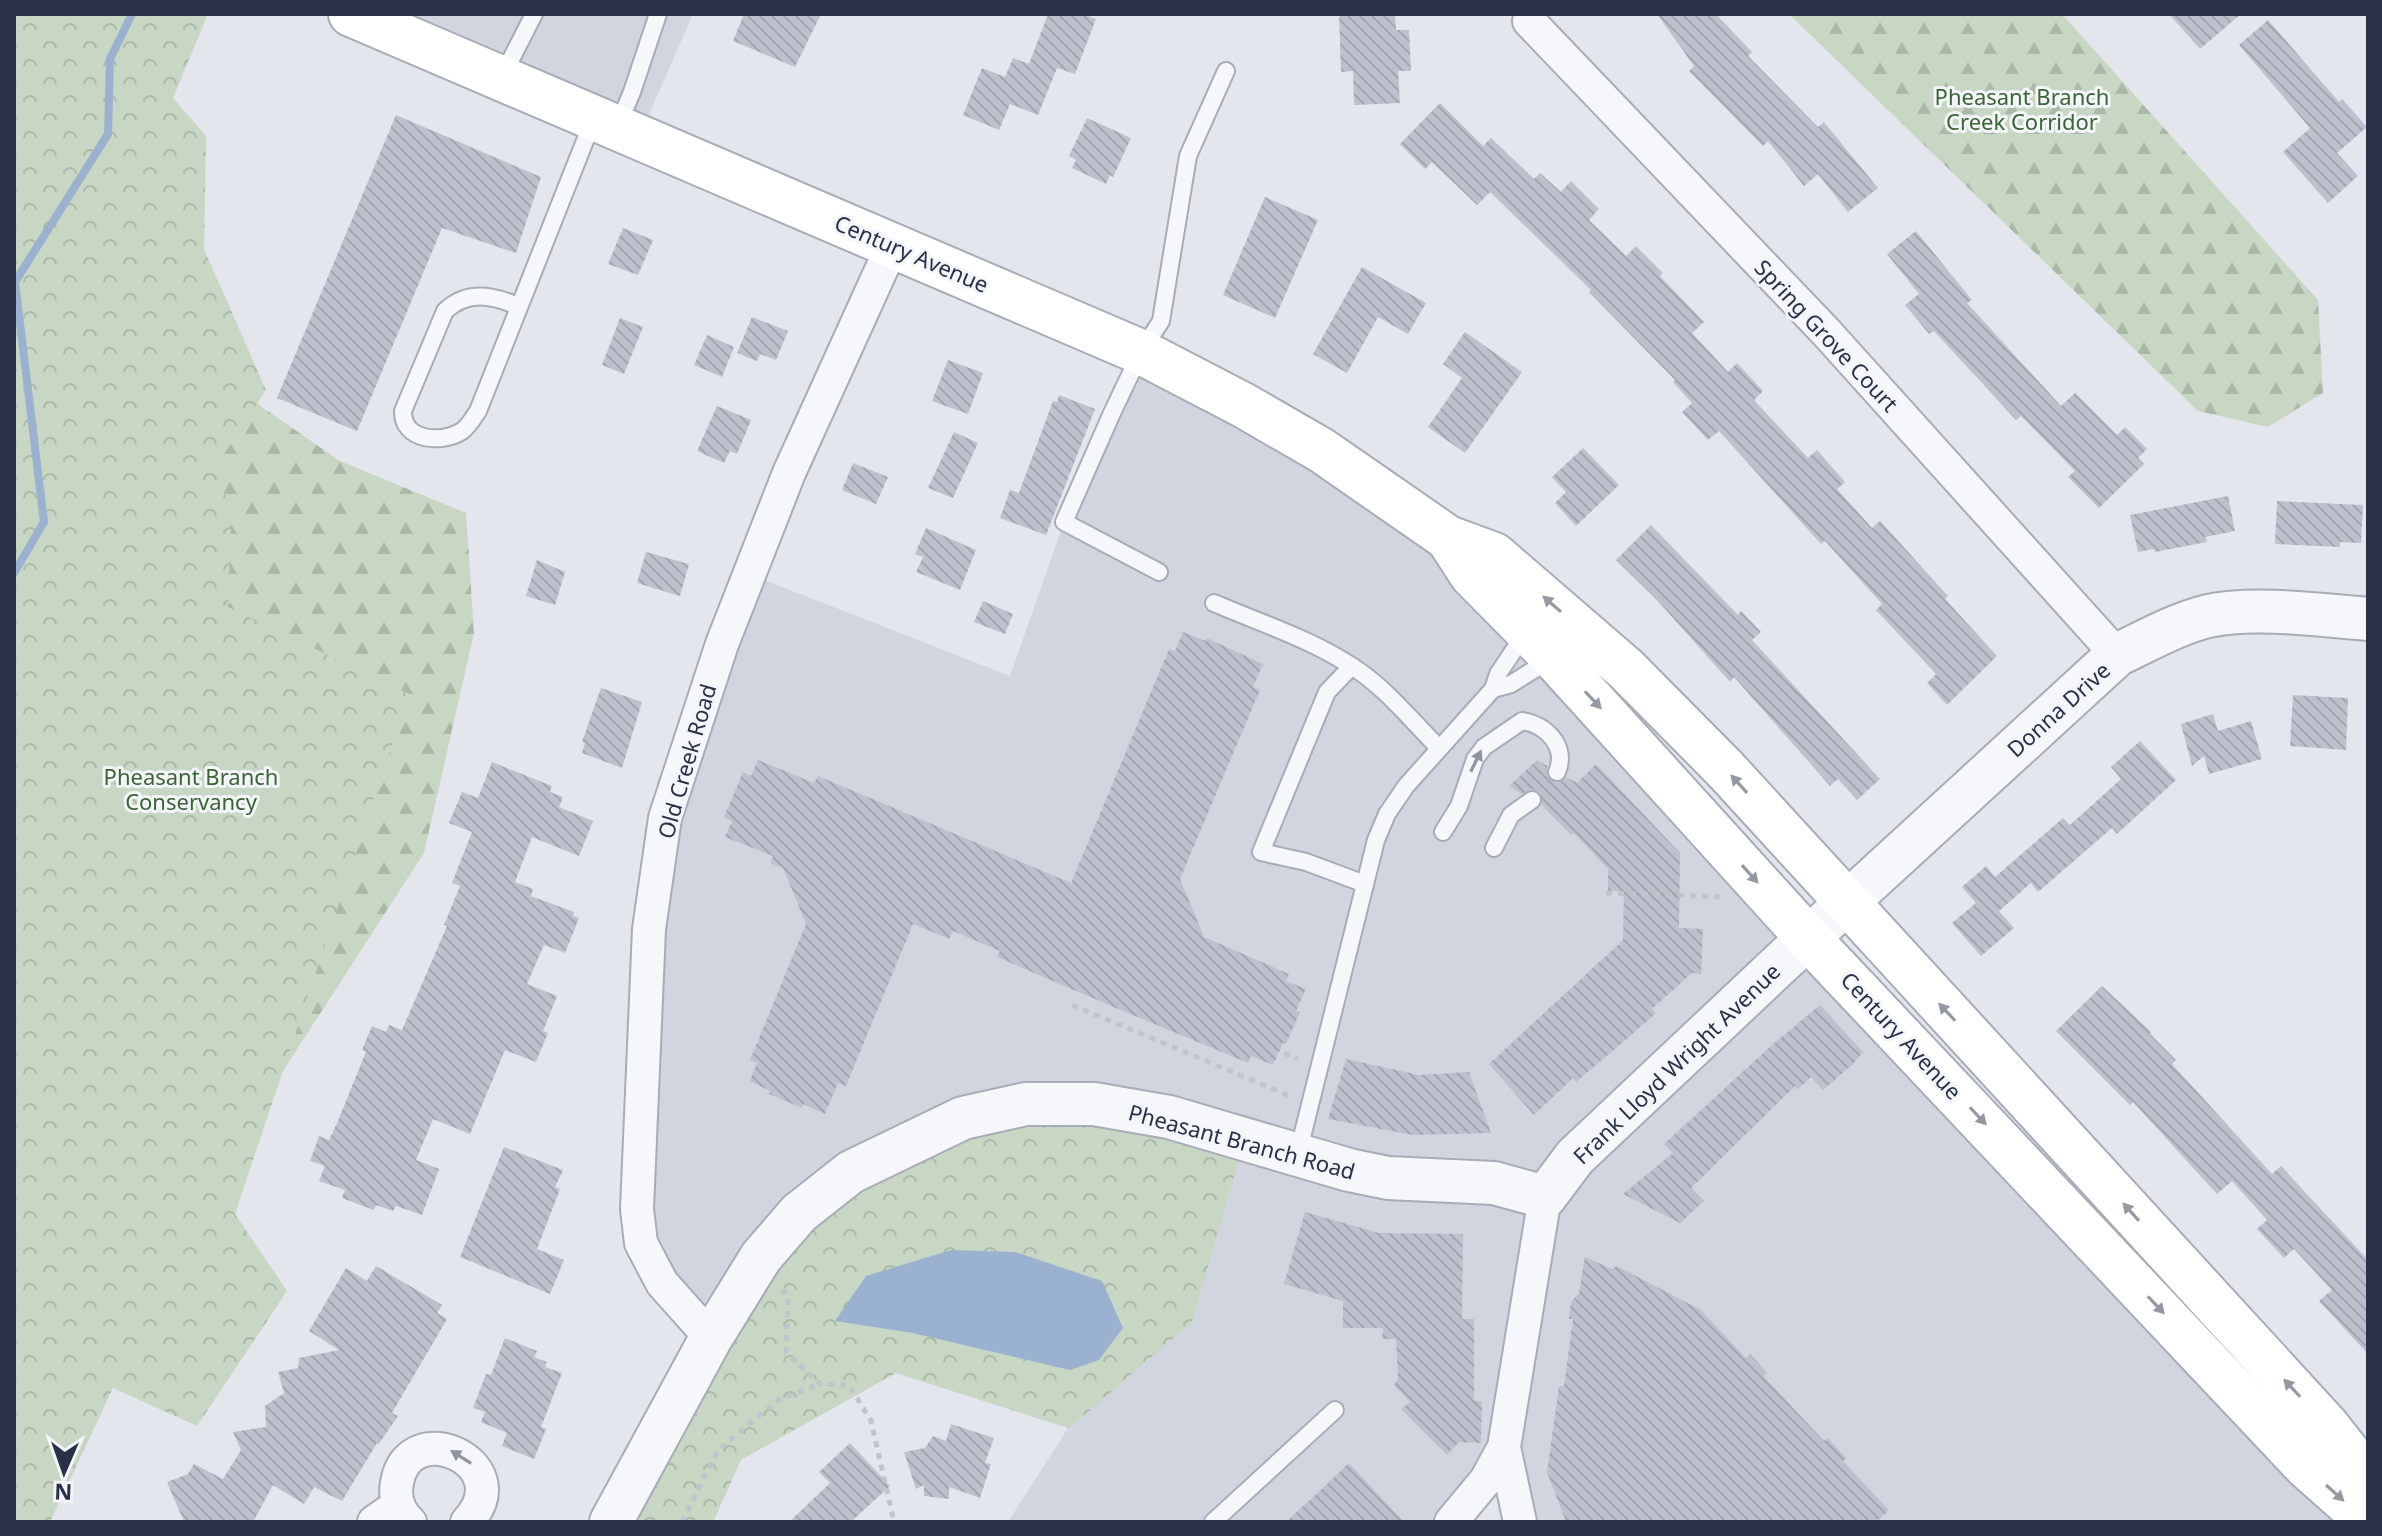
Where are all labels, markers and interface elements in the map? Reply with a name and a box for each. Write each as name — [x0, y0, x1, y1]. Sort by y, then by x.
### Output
park label: Pheasant Branch Creek Corridor — [1935, 81, 2109, 136]
street label: Century Avenue — [830, 207, 994, 299]
street label: Spring Grove Court — [1749, 252, 1905, 418]
one-way arrow — [1542, 596, 1562, 613]
street label: Donna Drive — [2000, 655, 2116, 763]
street label: Old Creek Road — [650, 680, 722, 842]
one-way arrow — [1583, 690, 1601, 709]
one-way arrow — [1469, 750, 1483, 773]
park label: Pheasant Branch Conservancy — [104, 761, 278, 816]
one-way arrow — [1730, 775, 1748, 794]
one-way arrow — [1741, 864, 1759, 883]
street label: Frank Lloyd Wright Avenue — [1566, 956, 1786, 1170]
street label: Century Avenue — [1835, 965, 1969, 1105]
one-way arrow — [1938, 1002, 1956, 1021]
street label: Pheasant Branch Road — [1125, 1096, 1359, 1186]
one-way arrow — [1968, 1106, 1986, 1125]
one-way arrow — [2123, 1203, 2140, 1223]
one-way arrow — [2146, 1295, 2165, 1314]
one-way arrow — [2284, 1379, 2302, 1398]
north arrow — [24, 1432, 104, 1512]
one-way arrow — [450, 1449, 471, 1464]
text: N — [54, 1478, 73, 1508]
one-way arrow — [2326, 1484, 2345, 1502]

